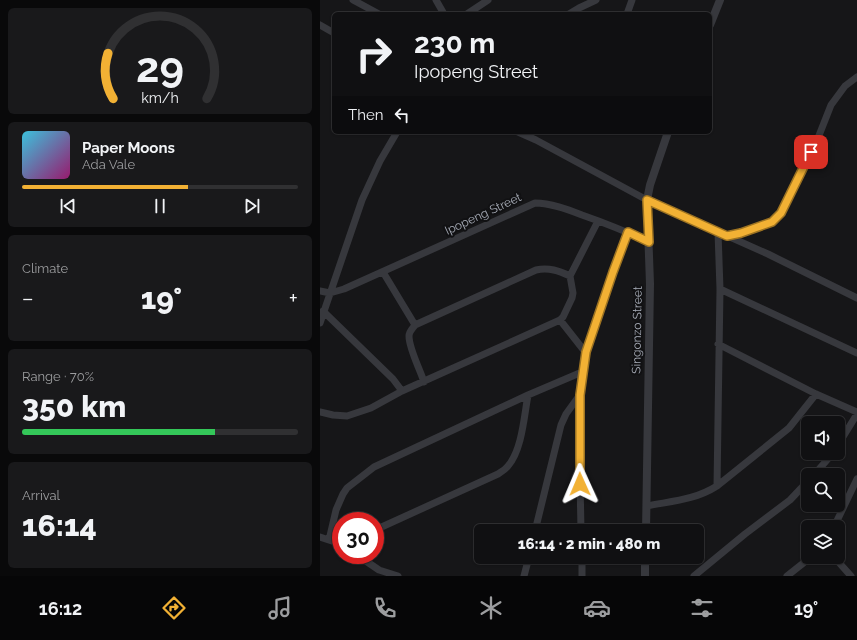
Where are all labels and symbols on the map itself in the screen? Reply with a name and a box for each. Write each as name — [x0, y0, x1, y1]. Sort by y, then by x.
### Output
pin — [794, 135, 828, 169]
street label: Ipopeng Street — [443, 190, 523, 238]
street label: Singonzo Street — [629, 286, 645, 374]
position arrow — [559, 463, 601, 505]
speed limit sign: 30 — [332, 512, 384, 564]

